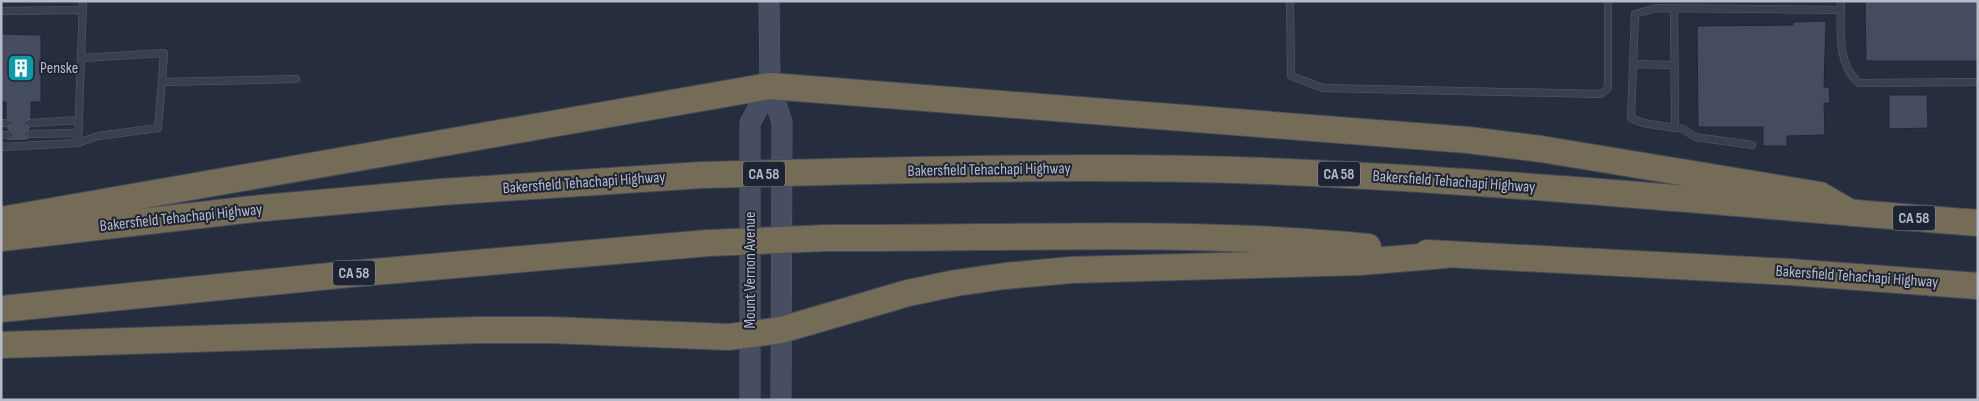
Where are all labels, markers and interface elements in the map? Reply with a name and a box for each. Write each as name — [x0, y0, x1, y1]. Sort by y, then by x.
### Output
building icon: Penske — [6, 53, 36, 83]
place label: Penske — [40, 59, 78, 78]
street label: Bakersfield Tehachapi Highway — [907, 159, 1071, 181]
road number: CA 58 — [743, 162, 785, 186]
road number: CA 58 — [1318, 162, 1360, 186]
street label: Bakersfield Tehachapi Highway — [1372, 167, 1536, 197]
street label: Bakersfield Tehachapi Highway — [502, 168, 666, 198]
street label: Bakersfield Tehachapi Highway — [99, 200, 263, 236]
road number: CA 58 — [1893, 206, 1935, 230]
street label: Mount Vernon Avenue — [741, 212, 760, 328]
road number: CA 58 — [333, 260, 375, 286]
street label: Bakersfield Tehachapi Highway — [1775, 262, 1939, 292]

